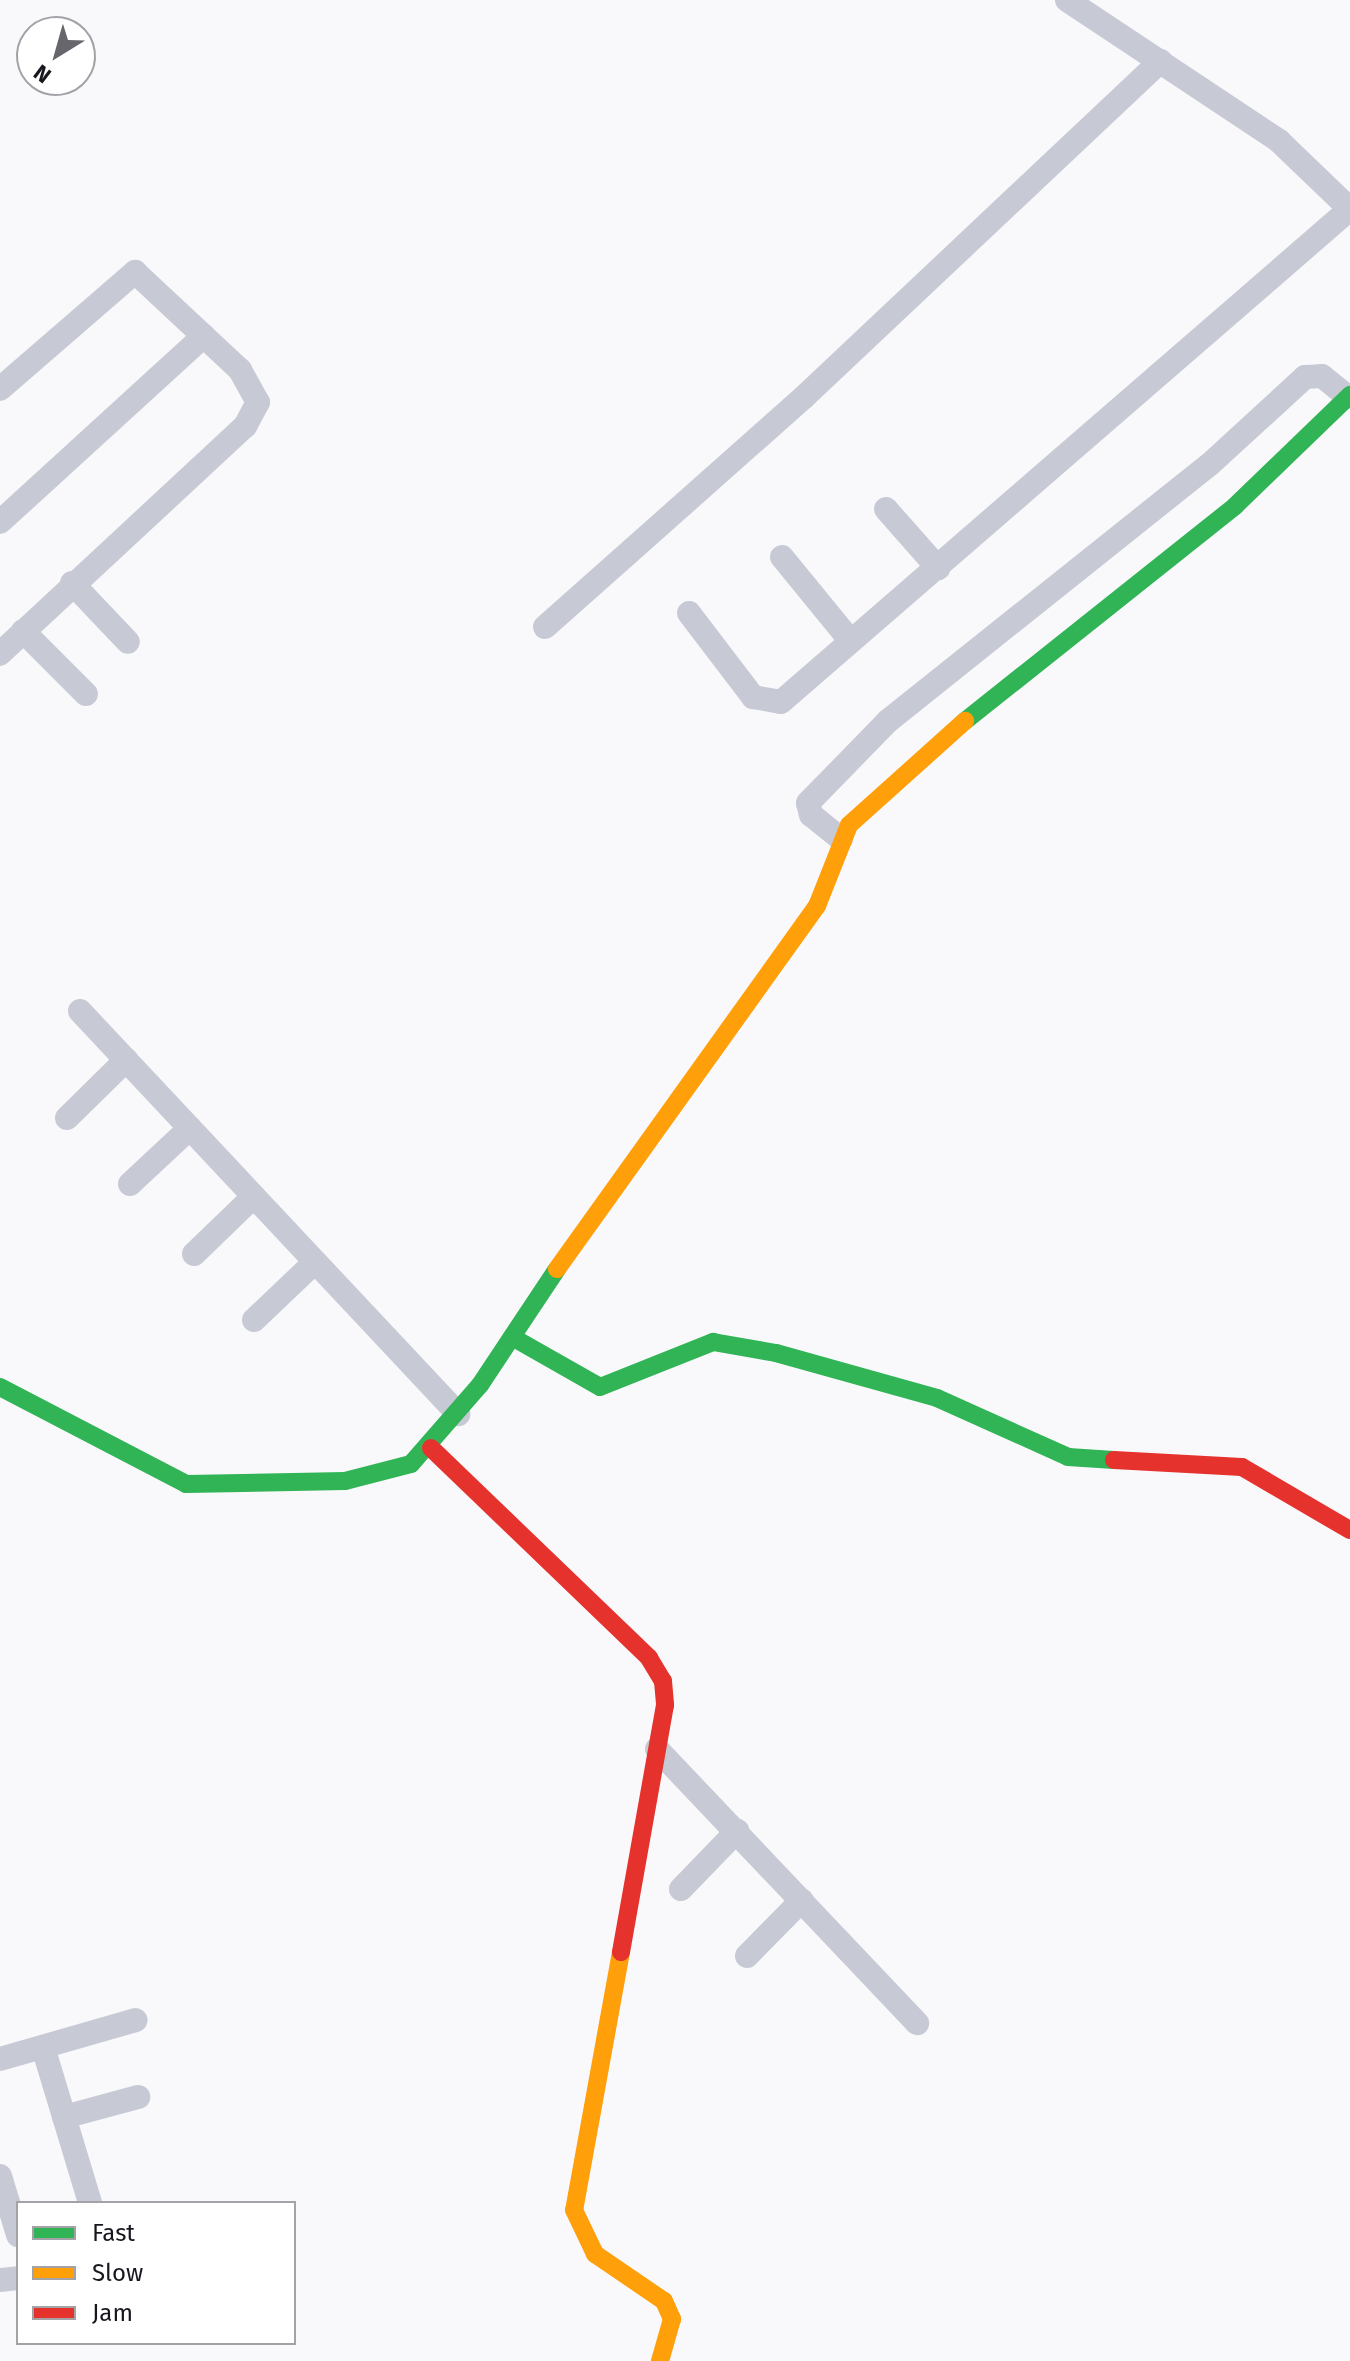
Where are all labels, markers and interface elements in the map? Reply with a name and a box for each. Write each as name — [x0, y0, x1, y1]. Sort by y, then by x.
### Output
north arrow — [16, 16, 96, 96]
text: N — [29, 59, 56, 89]
legend — [16, 2201, 296, 2345]
text: Fast — [92, 2219, 135, 2247]
text: Slow — [92, 2259, 143, 2287]
text: Jam — [92, 2299, 133, 2327]

